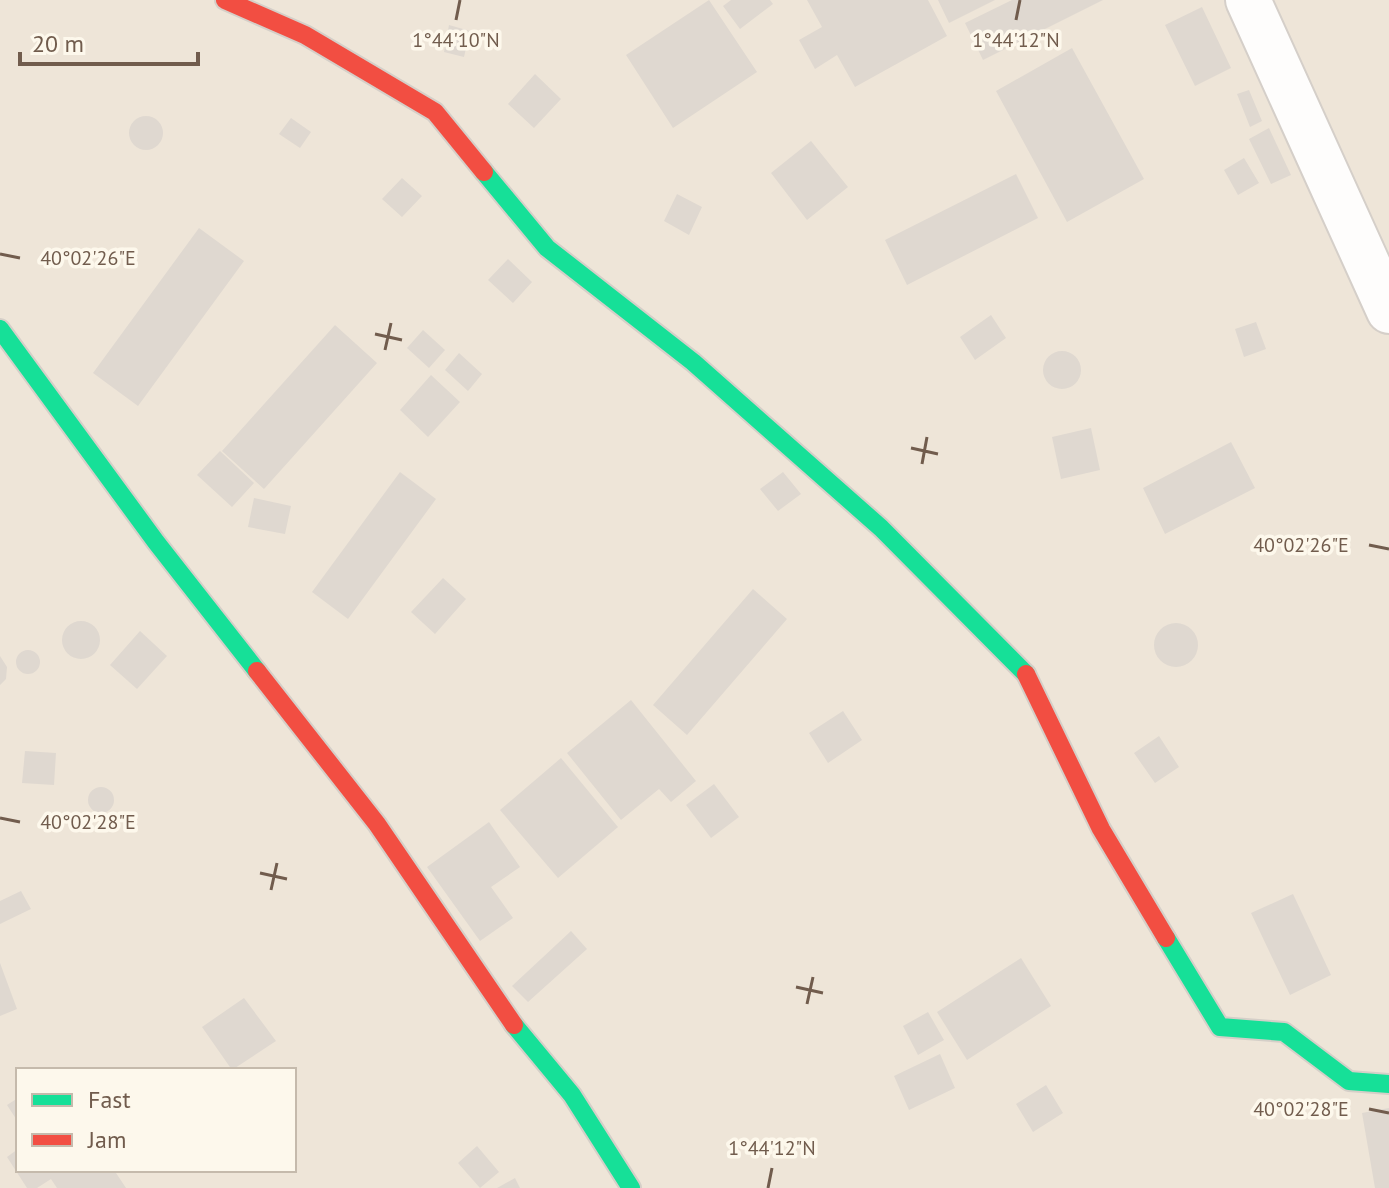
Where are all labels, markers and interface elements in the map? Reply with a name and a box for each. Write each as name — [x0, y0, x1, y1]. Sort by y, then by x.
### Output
scale bar — [20, 16, 198, 66]
text: 1°44'10"N — [412, 27, 500, 53]
text: 1°44'12"N — [972, 27, 1060, 53]
text: 20 m — [32, 28, 84, 59]
text: 40°02'26"E — [40, 245, 136, 271]
text: 40°02'26"E — [1253, 532, 1349, 558]
text: 40°02'28"E — [40, 809, 136, 835]
legend — [16, 1068, 296, 1172]
text: Fast — [88, 1084, 131, 1115]
text: 40°02'28"E — [1253, 1096, 1349, 1122]
text: Jam — [87, 1124, 126, 1155]
text: 1°44'12"N — [728, 1135, 816, 1161]

